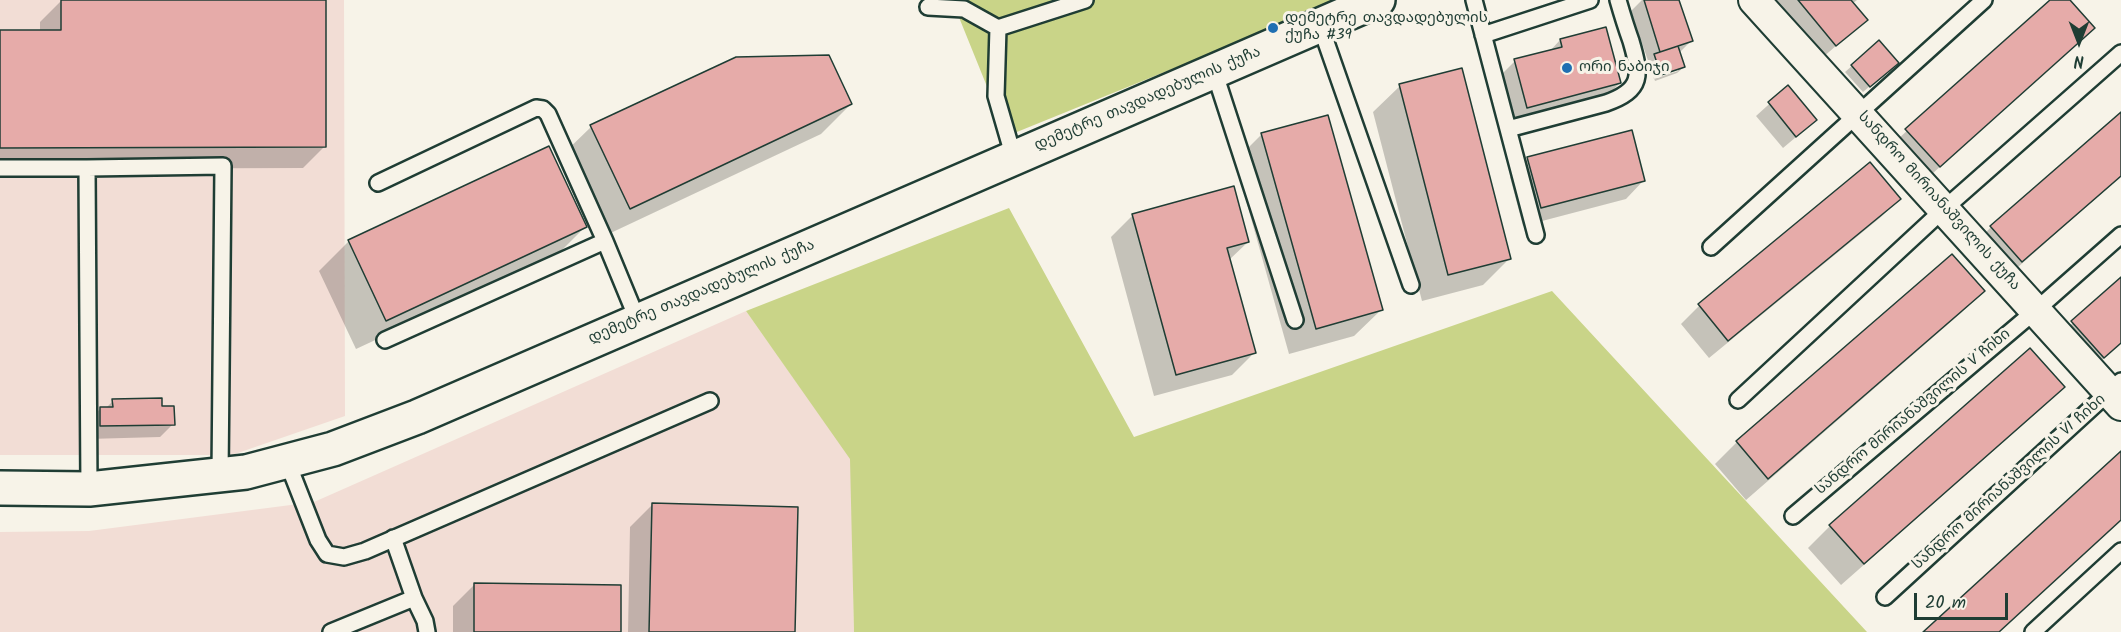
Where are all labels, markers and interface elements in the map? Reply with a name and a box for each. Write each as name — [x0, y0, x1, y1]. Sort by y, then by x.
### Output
place label: დემეტრე თავდადებულის ქუჩა #39 — [1285, 10, 1488, 45]
north arrow — [2049, 12, 2109, 72]
marker: დემეტრე თავდადებულის ქუჩა #39 — [1266, 21, 1280, 35]
street label: დემეტრე თავდადებულის ქუჩა — [1032, 44, 1264, 156]
text: N — [2074, 48, 2084, 73]
place label: ორი ნაბიჯი — [1579, 59, 1670, 77]
marker: ორი ნაბიჯი — [1560, 61, 1574, 75]
street label: სანდრო მირიანაშვილის ქუჩა — [1853, 109, 2023, 295]
street label: დემეტრე თავდადებულის ქუჩა — [586, 237, 818, 349]
street label: სანდრო მირიანაშვილის V ჩიხი — [1813, 326, 2015, 500]
street label: სანდრო მირიანაშვილის VI ჩიხი — [1910, 392, 2110, 574]
scale bar — [1917, 581, 2012, 619]
text: 20 m — [1925, 589, 1966, 618]

